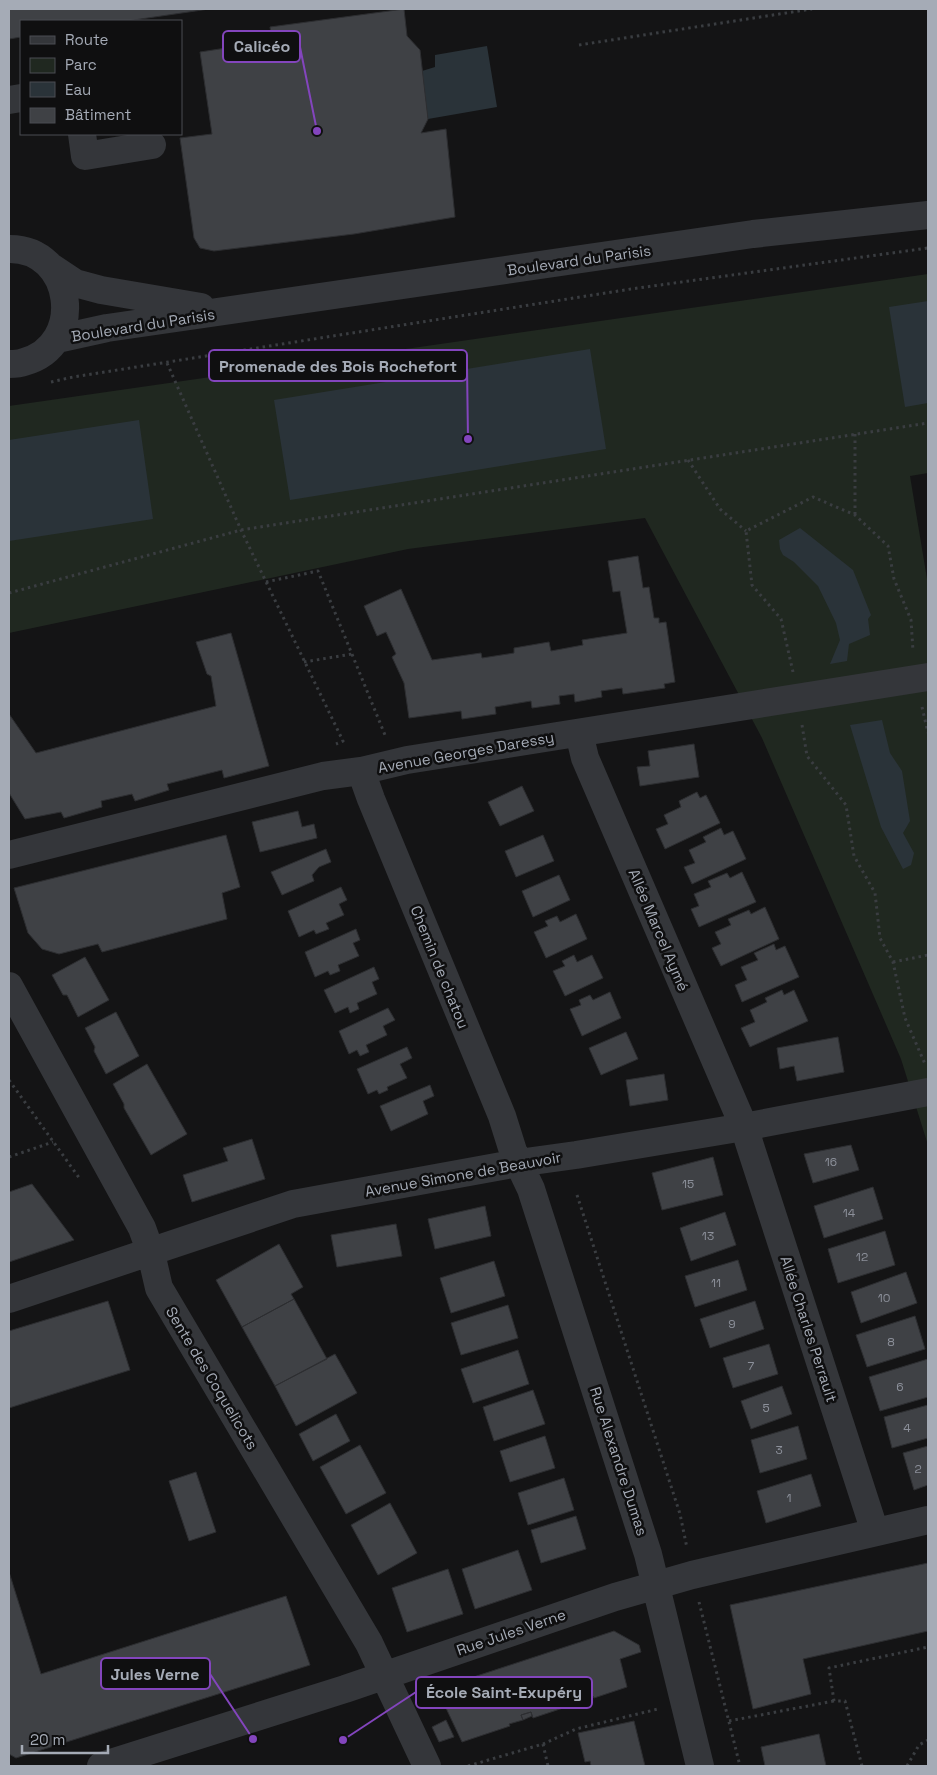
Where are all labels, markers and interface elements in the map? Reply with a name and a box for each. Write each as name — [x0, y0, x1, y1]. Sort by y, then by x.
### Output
legend — [20, 20, 182, 135]
text: Route — [65, 30, 109, 49]
callout: Calicéo — [223, 31, 300, 62]
text: Calicéo — [234, 36, 290, 57]
text: Parc — [65, 55, 97, 74]
text: Eau — [65, 80, 91, 99]
text: Bâtiment — [65, 105, 131, 124]
street label: Boulevard du Parisis — [506, 240, 652, 279]
street label: Boulevard du Parisis — [70, 304, 216, 346]
callout: Promenade des Bois Rochefort — [209, 350, 467, 381]
text: Promenade des Bois Rochefort — [219, 356, 457, 377]
street label: Avenue Georges Daressy — [377, 727, 555, 777]
street label: Allée Marcel Aymé — [625, 866, 693, 994]
street label: Chemin de chatou — [407, 903, 473, 1031]
street label: Avenue Simone de Beauvoir — [363, 1147, 563, 1201]
house number: 16 — [825, 1154, 837, 1170]
house number: 15 — [682, 1176, 694, 1192]
house number: 14 — [843, 1205, 856, 1221]
house number: 13 — [702, 1228, 714, 1244]
house number: 12 — [856, 1249, 868, 1265]
street label: Allée Charles Perrault — [776, 1253, 842, 1405]
house number: 11 — [711, 1275, 721, 1291]
house number: 10 — [878, 1290, 890, 1306]
street label: Sente des Coquelicots — [162, 1303, 262, 1453]
house number: 9 — [728, 1316, 736, 1332]
house number: 8 — [887, 1334, 895, 1350]
house number: 7 — [748, 1358, 755, 1374]
house number: 6 — [896, 1379, 904, 1395]
street label: Rue Alexandre Dumas — [586, 1384, 652, 1538]
house number: 5 — [762, 1400, 770, 1416]
house number: 4 — [903, 1420, 911, 1436]
house number: 3 — [775, 1442, 783, 1458]
house number: 2 — [914, 1461, 922, 1477]
house number: 1 — [786, 1490, 792, 1506]
street label: Rue Jules Verne — [454, 1604, 568, 1660]
callout: Jules Verne — [101, 1658, 210, 1689]
text: Jules Verne — [111, 1664, 199, 1685]
callout: École Saint-Exupéry — [416, 1677, 592, 1708]
text: École Saint-Exupéry — [426, 1682, 582, 1703]
scale bar — [22, 1722, 109, 1754]
text: 20 m — [30, 1730, 65, 1749]

